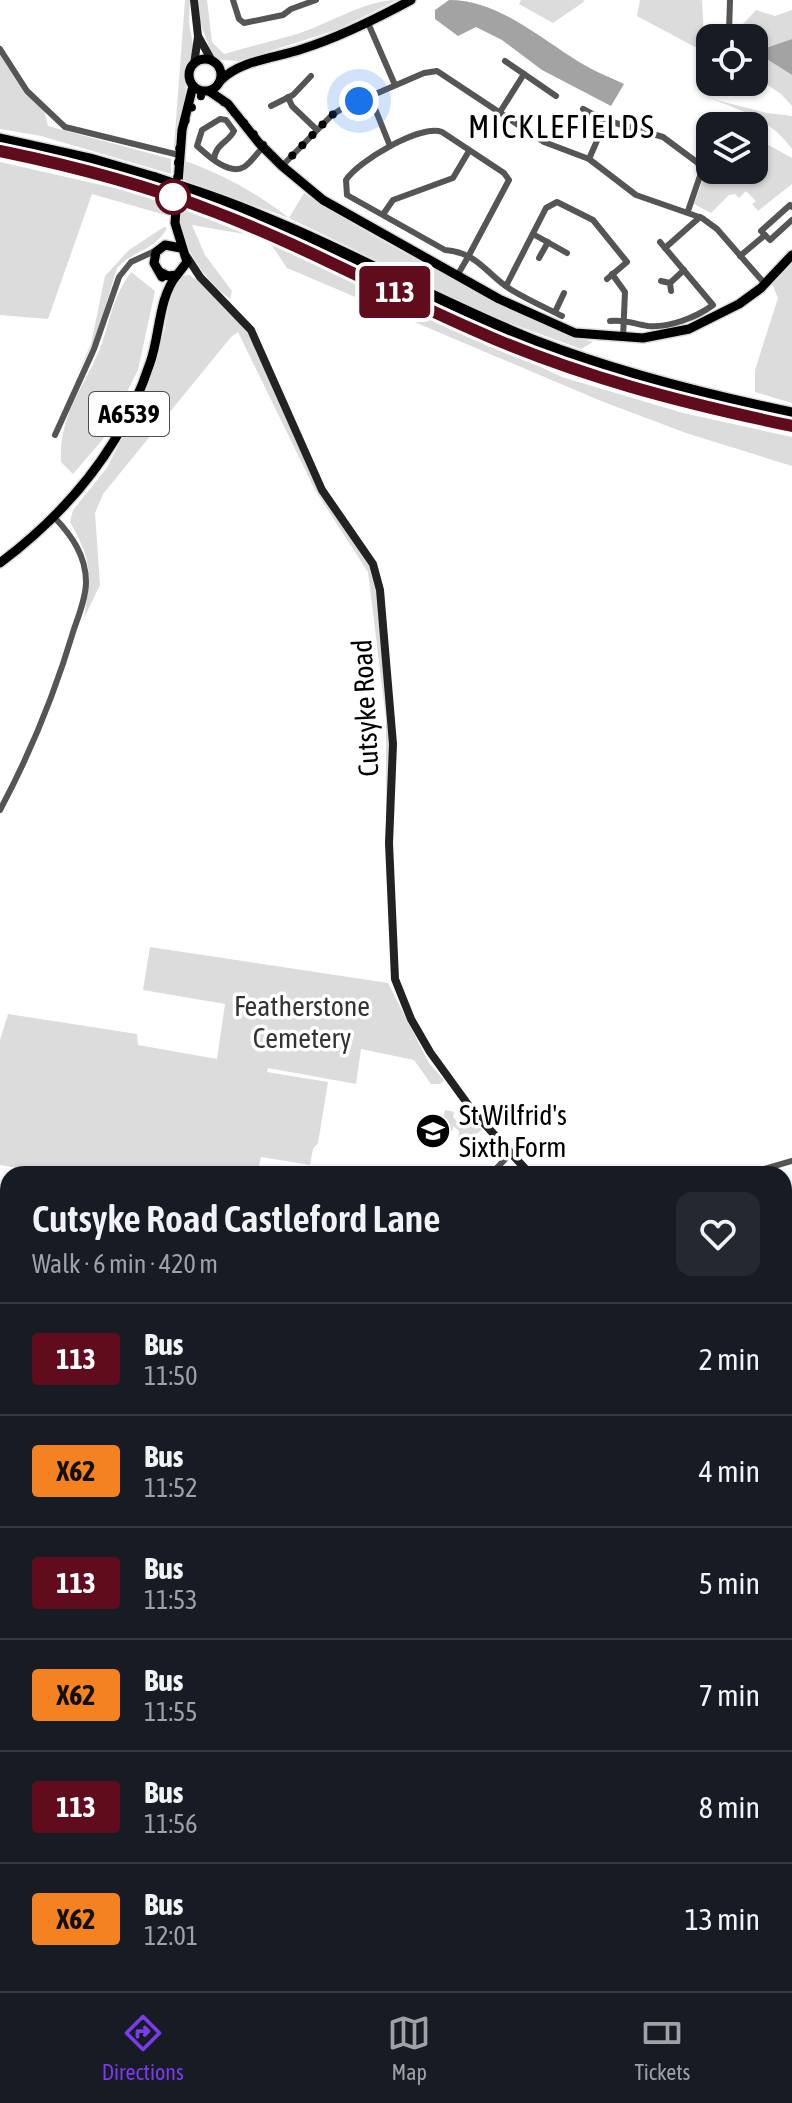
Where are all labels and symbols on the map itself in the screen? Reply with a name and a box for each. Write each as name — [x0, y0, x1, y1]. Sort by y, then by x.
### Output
your location — [339, 81, 379, 121]
district label: MICKLEFIELDS — [468, 108, 656, 145]
unlabelled marker — [156, 180, 190, 214]
line badge: 113 — [349, 266, 441, 318]
road number: A6539 — [89, 392, 169, 436]
street label: Cutsyke Road — [345, 639, 385, 777]
park label: Featherstone Cemetery — [234, 990, 370, 1054]
place label: St Wilfrid's Sixth Form — [459, 1099, 567, 1163]
school or university icon: St Wilfrid's Sixth Form — [414, 1112, 452, 1150]

